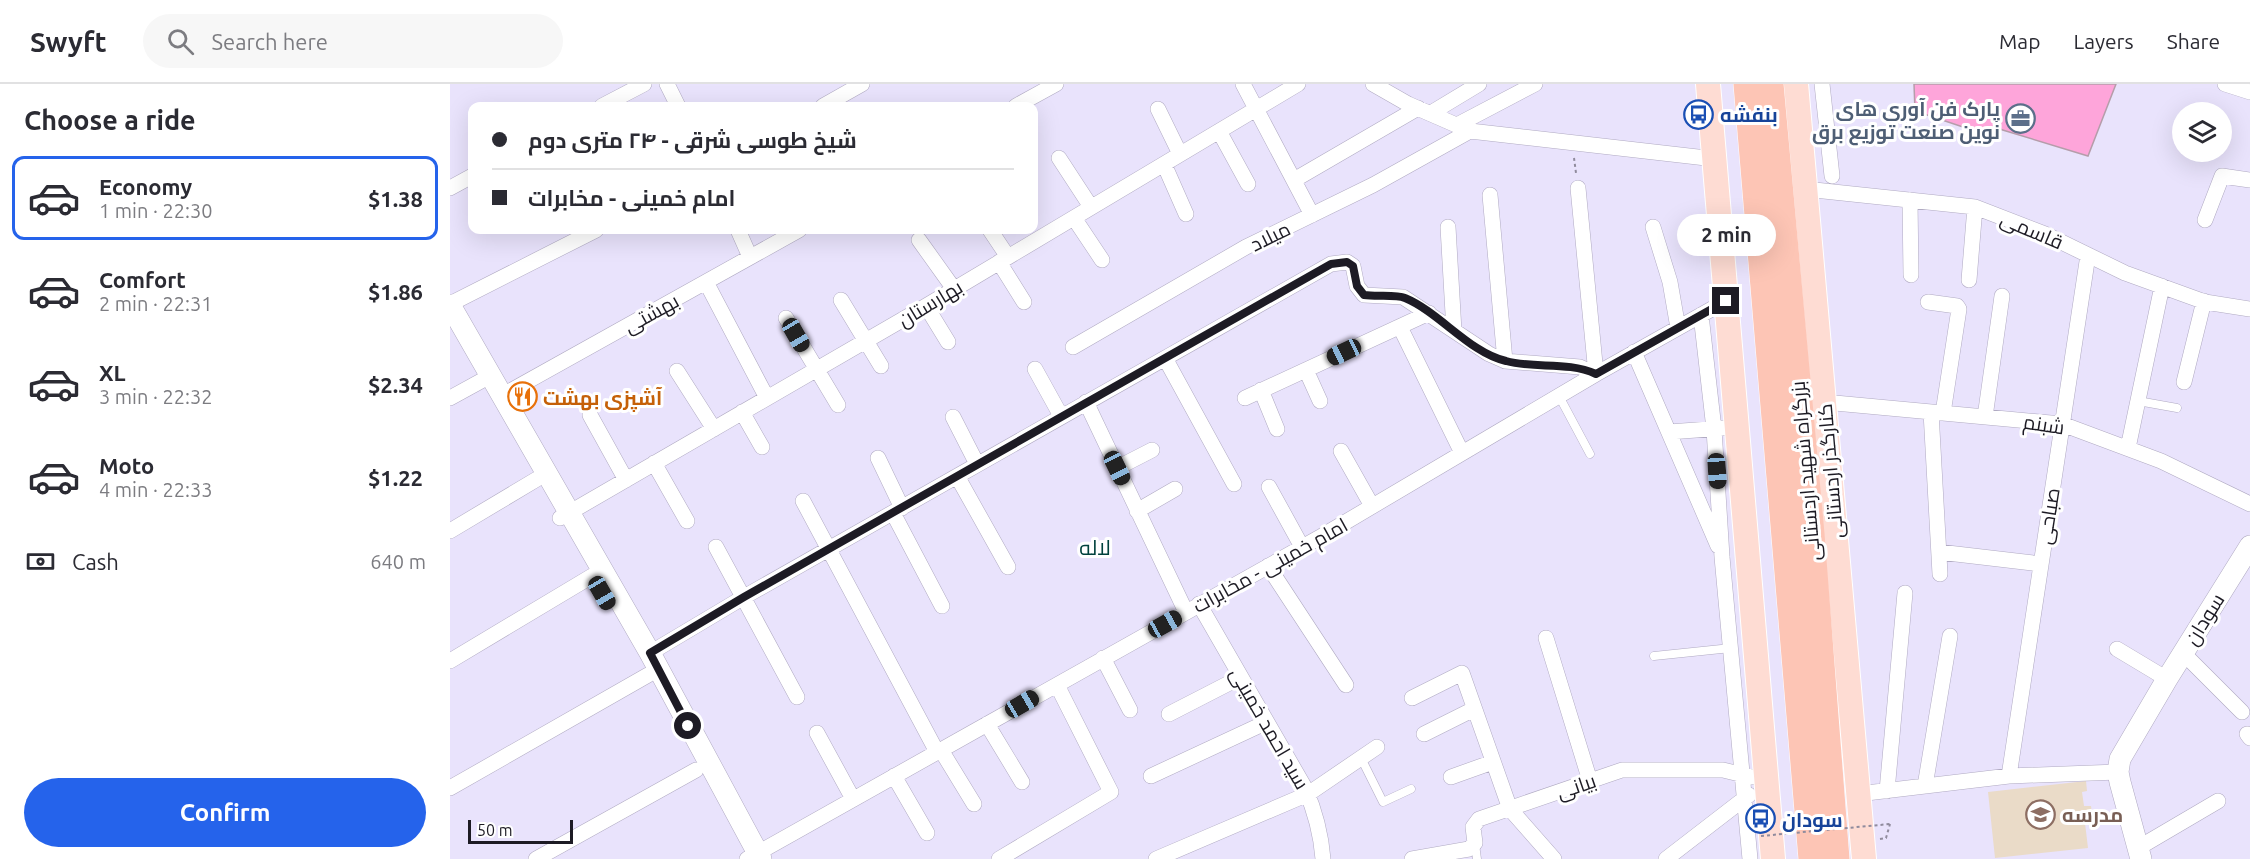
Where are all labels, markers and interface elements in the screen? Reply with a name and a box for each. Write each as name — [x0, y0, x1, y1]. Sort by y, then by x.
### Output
search box — [143, 14, 563, 68]
icon: search — [164, 25, 197, 58]
text: Swyft — [30, 26, 107, 57]
text: Search here — [212, 29, 328, 54]
text: Map — [1999, 29, 2040, 53]
text: Layers — [2073, 29, 2134, 53]
text: Share — [2167, 29, 2220, 53]
place label: پارک فن آوری های نوین صنعت توزیع برق — [1812, 97, 2000, 146]
bus stop icon: بنفشه — [1683, 98, 1715, 130]
map controls — [2172, 102, 2232, 162]
button: layers — [2172, 102, 2232, 162]
place label: بنفشه — [1720, 103, 1778, 127]
office icon: پارک فن آوری های نوین صنعت توزیع برق — [2005, 103, 2037, 135]
text: Choose a ride — [24, 105, 196, 135]
text: شیخ طوسی شرقی - ۲۴ متری دوم — [528, 127, 857, 152]
icon: car — [27, 171, 81, 225]
text: Economy — [99, 174, 192, 199]
text: امام خمینی - مخابرات — [528, 185, 735, 210]
text: $1.38 — [368, 186, 423, 211]
text: 1 min · 22:30 — [99, 199, 213, 222]
street label: قاسمی — [1996, 207, 2067, 255]
callout: 2 min — [1676, 214, 1776, 256]
street label: میلاد — [1246, 216, 1294, 256]
text: 2 min — [1701, 223, 1752, 246]
icon: car — [27, 264, 81, 318]
text: Comfort — [99, 267, 186, 292]
street label: بهارستان — [894, 275, 968, 333]
text: $1.86 — [368, 279, 423, 304]
route end — [1712, 287, 1739, 314]
street label: بهشتی — [619, 289, 683, 339]
text: 2 min · 22:31 — [99, 292, 213, 315]
car — [779, 315, 813, 355]
car — [1324, 336, 1364, 368]
icon: car — [27, 357, 81, 411]
text: XL — [99, 360, 126, 385]
text: $2.34 — [368, 372, 423, 397]
street label: بزرگراه شهید اردستانی — [1786, 380, 1826, 562]
restaurant icon: آشپزی بهشت — [506, 381, 538, 413]
text: 3 min · 22:32 — [99, 385, 213, 408]
place label: آشپزی بهشت — [543, 386, 663, 412]
street label: کنارگذر اردستانی — [1813, 402, 1849, 539]
street label: شبنم — [2021, 409, 2066, 442]
car — [1101, 448, 1133, 488]
icon: car — [27, 450, 81, 504]
car — [1707, 452, 1727, 490]
text: Moto — [99, 453, 154, 478]
text: $1.22 — [368, 465, 423, 490]
text: 4 min · 22:33 — [99, 478, 213, 501]
street label: صباحی — [2032, 486, 2066, 546]
street label: امام خمینی - مخابرات — [1189, 513, 1353, 620]
district label: لاله — [1079, 535, 1111, 559]
icon: cash — [24, 545, 57, 578]
text: Cash — [72, 549, 119, 574]
text: 640 m — [370, 550, 426, 573]
car — [585, 573, 619, 613]
street label: سودان — [2179, 589, 2230, 650]
car — [1145, 607, 1185, 641]
street label: سید احمد خمینی — [1224, 663, 1314, 794]
car — [1002, 687, 1042, 721]
route start — [674, 712, 701, 739]
street label: بیانی — [1553, 769, 1599, 805]
button: Confirm — [24, 778, 426, 847]
school or university icon: مدرسه — [2025, 798, 2057, 830]
bus stop icon: سودان — [1745, 803, 1777, 835]
place label: مدرسه — [2062, 803, 2123, 827]
place label: سودان — [1782, 808, 1843, 832]
scale bar — [468, 817, 573, 844]
text: 50 m — [477, 821, 513, 839]

